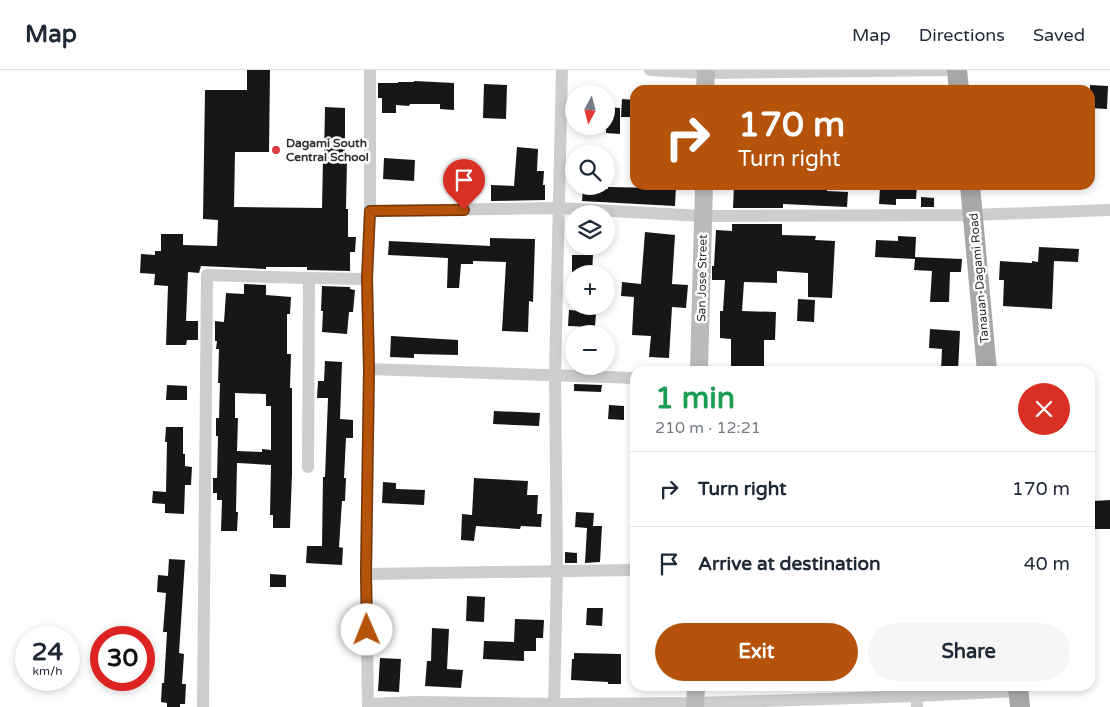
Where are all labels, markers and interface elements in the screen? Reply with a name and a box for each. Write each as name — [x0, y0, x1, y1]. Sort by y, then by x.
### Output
text: Map — [25, 20, 77, 49]
text: Map — [852, 24, 891, 46]
text: Directions — [919, 24, 1005, 46]
text: Saved — [1033, 24, 1085, 46]
north arrow — [565, 85, 615, 135]
map controls — [565, 85, 615, 375]
text: 170 m — [738, 104, 845, 146]
icon: right — [655, 105, 720, 170]
place label: Dagami South Central School — [286, 136, 369, 164]
marker: Dagami South Central School — [270, 144, 282, 156]
button: search — [565, 145, 615, 195]
text: Turn right — [738, 146, 840, 172]
pin — [443, 159, 485, 210]
icon: arrive — [450, 166, 478, 194]
button: layers — [565, 205, 615, 255]
street label: Tanauan-Dagami Road — [966, 212, 992, 344]
street label: San Jose Street — [694, 234, 710, 322]
button: + — [565, 265, 615, 315]
button: − — [565, 325, 615, 375]
text: 1 min — [655, 380, 735, 417]
button: close — [1018, 383, 1070, 435]
text: 210 m · 12:21 — [655, 418, 761, 438]
icon: right — [655, 475, 683, 503]
text: Turn right — [698, 478, 786, 500]
text: 170 m — [1012, 478, 1070, 500]
icon: arrive — [655, 550, 683, 578]
text: Arrive at destination — [698, 553, 881, 575]
text: 40 m — [1024, 553, 1070, 575]
position arrow — [340, 603, 392, 655]
button: Exit — [655, 623, 858, 681]
button: Share — [868, 623, 1070, 681]
speed limit sign: 30 — [90, 626, 155, 691]
text: 24 — [32, 637, 63, 667]
text: km/h — [32, 664, 63, 678]

